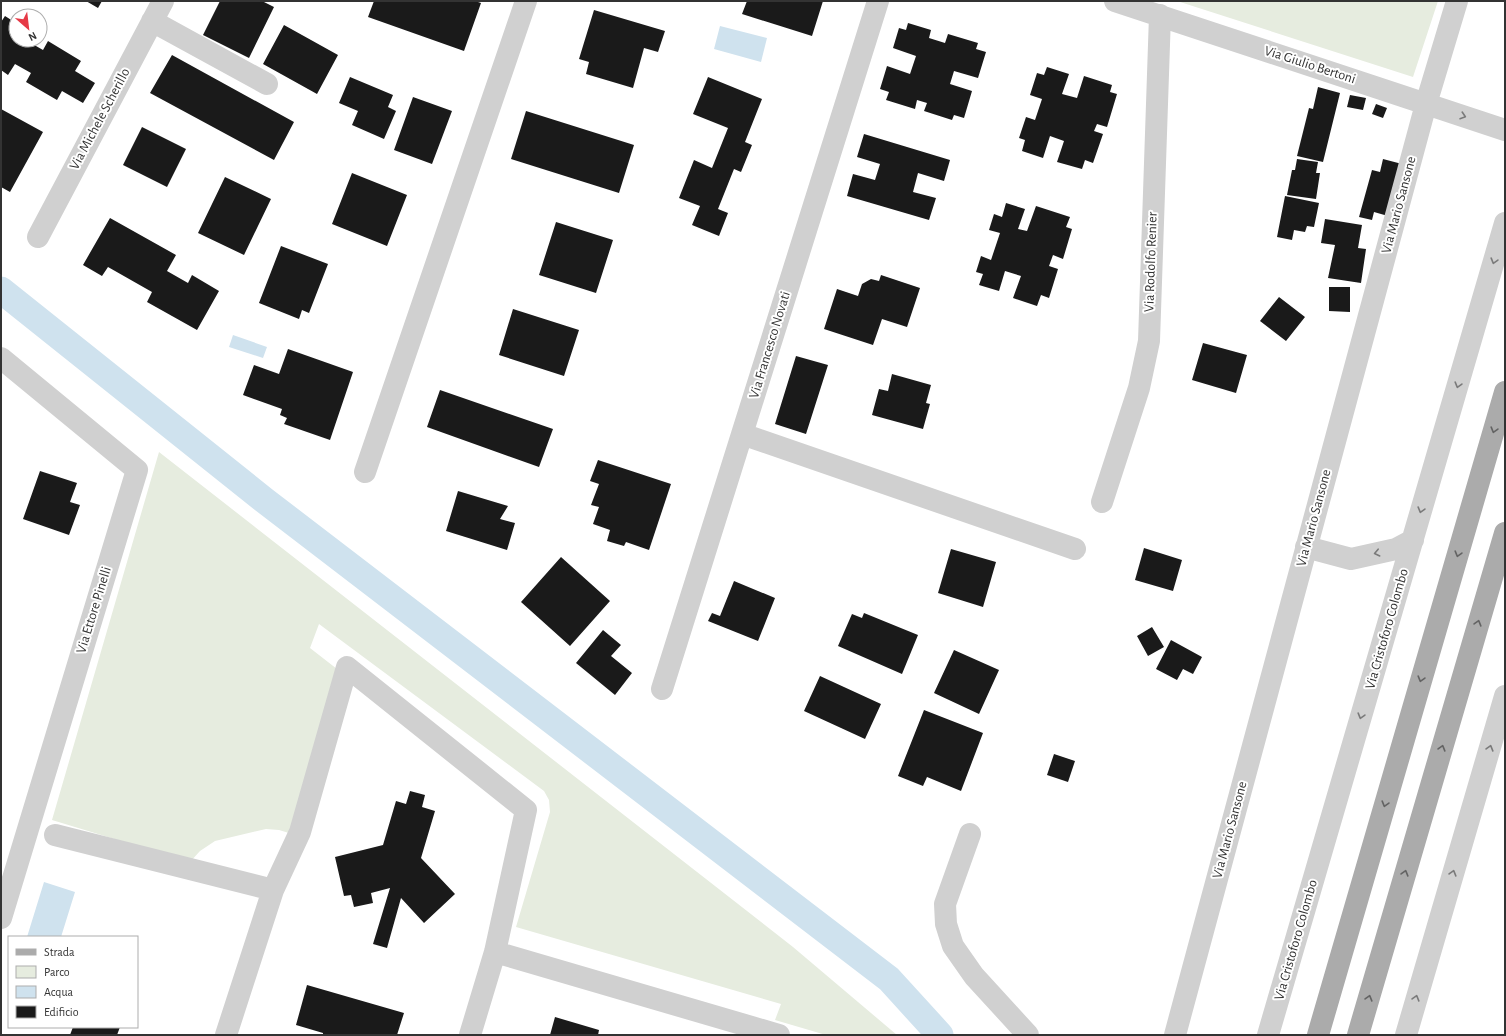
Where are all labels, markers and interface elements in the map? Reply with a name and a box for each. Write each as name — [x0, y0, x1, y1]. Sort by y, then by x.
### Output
north arrow — [8, 8, 48, 48]
text: N — [26, 30, 38, 43]
street label: Via Giulio Bertoni — [1263, 44, 1357, 86]
street label: Via Michele Scherillo — [67, 66, 133, 172]
one-way arrow — [1459, 111, 1466, 120]
street label: Via Mario Sansone — [1379, 155, 1419, 255]
street label: Via Rodolfo Renier — [1142, 211, 1160, 312]
one-way arrow — [1490, 257, 1499, 264]
street label: Via Francesco Novati — [747, 290, 793, 400]
one-way arrow — [1454, 382, 1463, 389]
one-way arrow — [1490, 426, 1499, 433]
street label: Via Mario Sansone — [1294, 468, 1334, 568]
one-way arrow — [1417, 506, 1426, 513]
one-way arrow — [1373, 549, 1380, 557]
one-way arrow — [1454, 551, 1463, 558]
street label: Via Ettore Pinelli — [74, 565, 114, 655]
street label: Via Cristoforo Colombo — [1363, 567, 1411, 691]
one-way arrow — [1474, 620, 1482, 627]
one-way arrow — [1417, 676, 1426, 683]
one-way arrow — [1357, 712, 1366, 719]
one-way arrow — [1437, 745, 1446, 752]
one-way arrow — [1485, 745, 1494, 752]
street label: Via Mario Sansone — [1210, 780, 1250, 880]
one-way arrow — [1381, 800, 1390, 807]
one-way arrow — [1400, 870, 1409, 877]
one-way arrow — [1448, 870, 1457, 877]
street label: Via Cristoforo Colombo — [1272, 878, 1320, 1002]
legend — [8, 936, 138, 1028]
text: Strada — [44, 946, 75, 958]
text: Parco — [44, 966, 70, 978]
text: Acqua — [44, 986, 74, 998]
one-way arrow — [1364, 994, 1373, 1001]
one-way arrow — [1412, 994, 1420, 1001]
text: Edificio — [44, 1006, 79, 1018]

